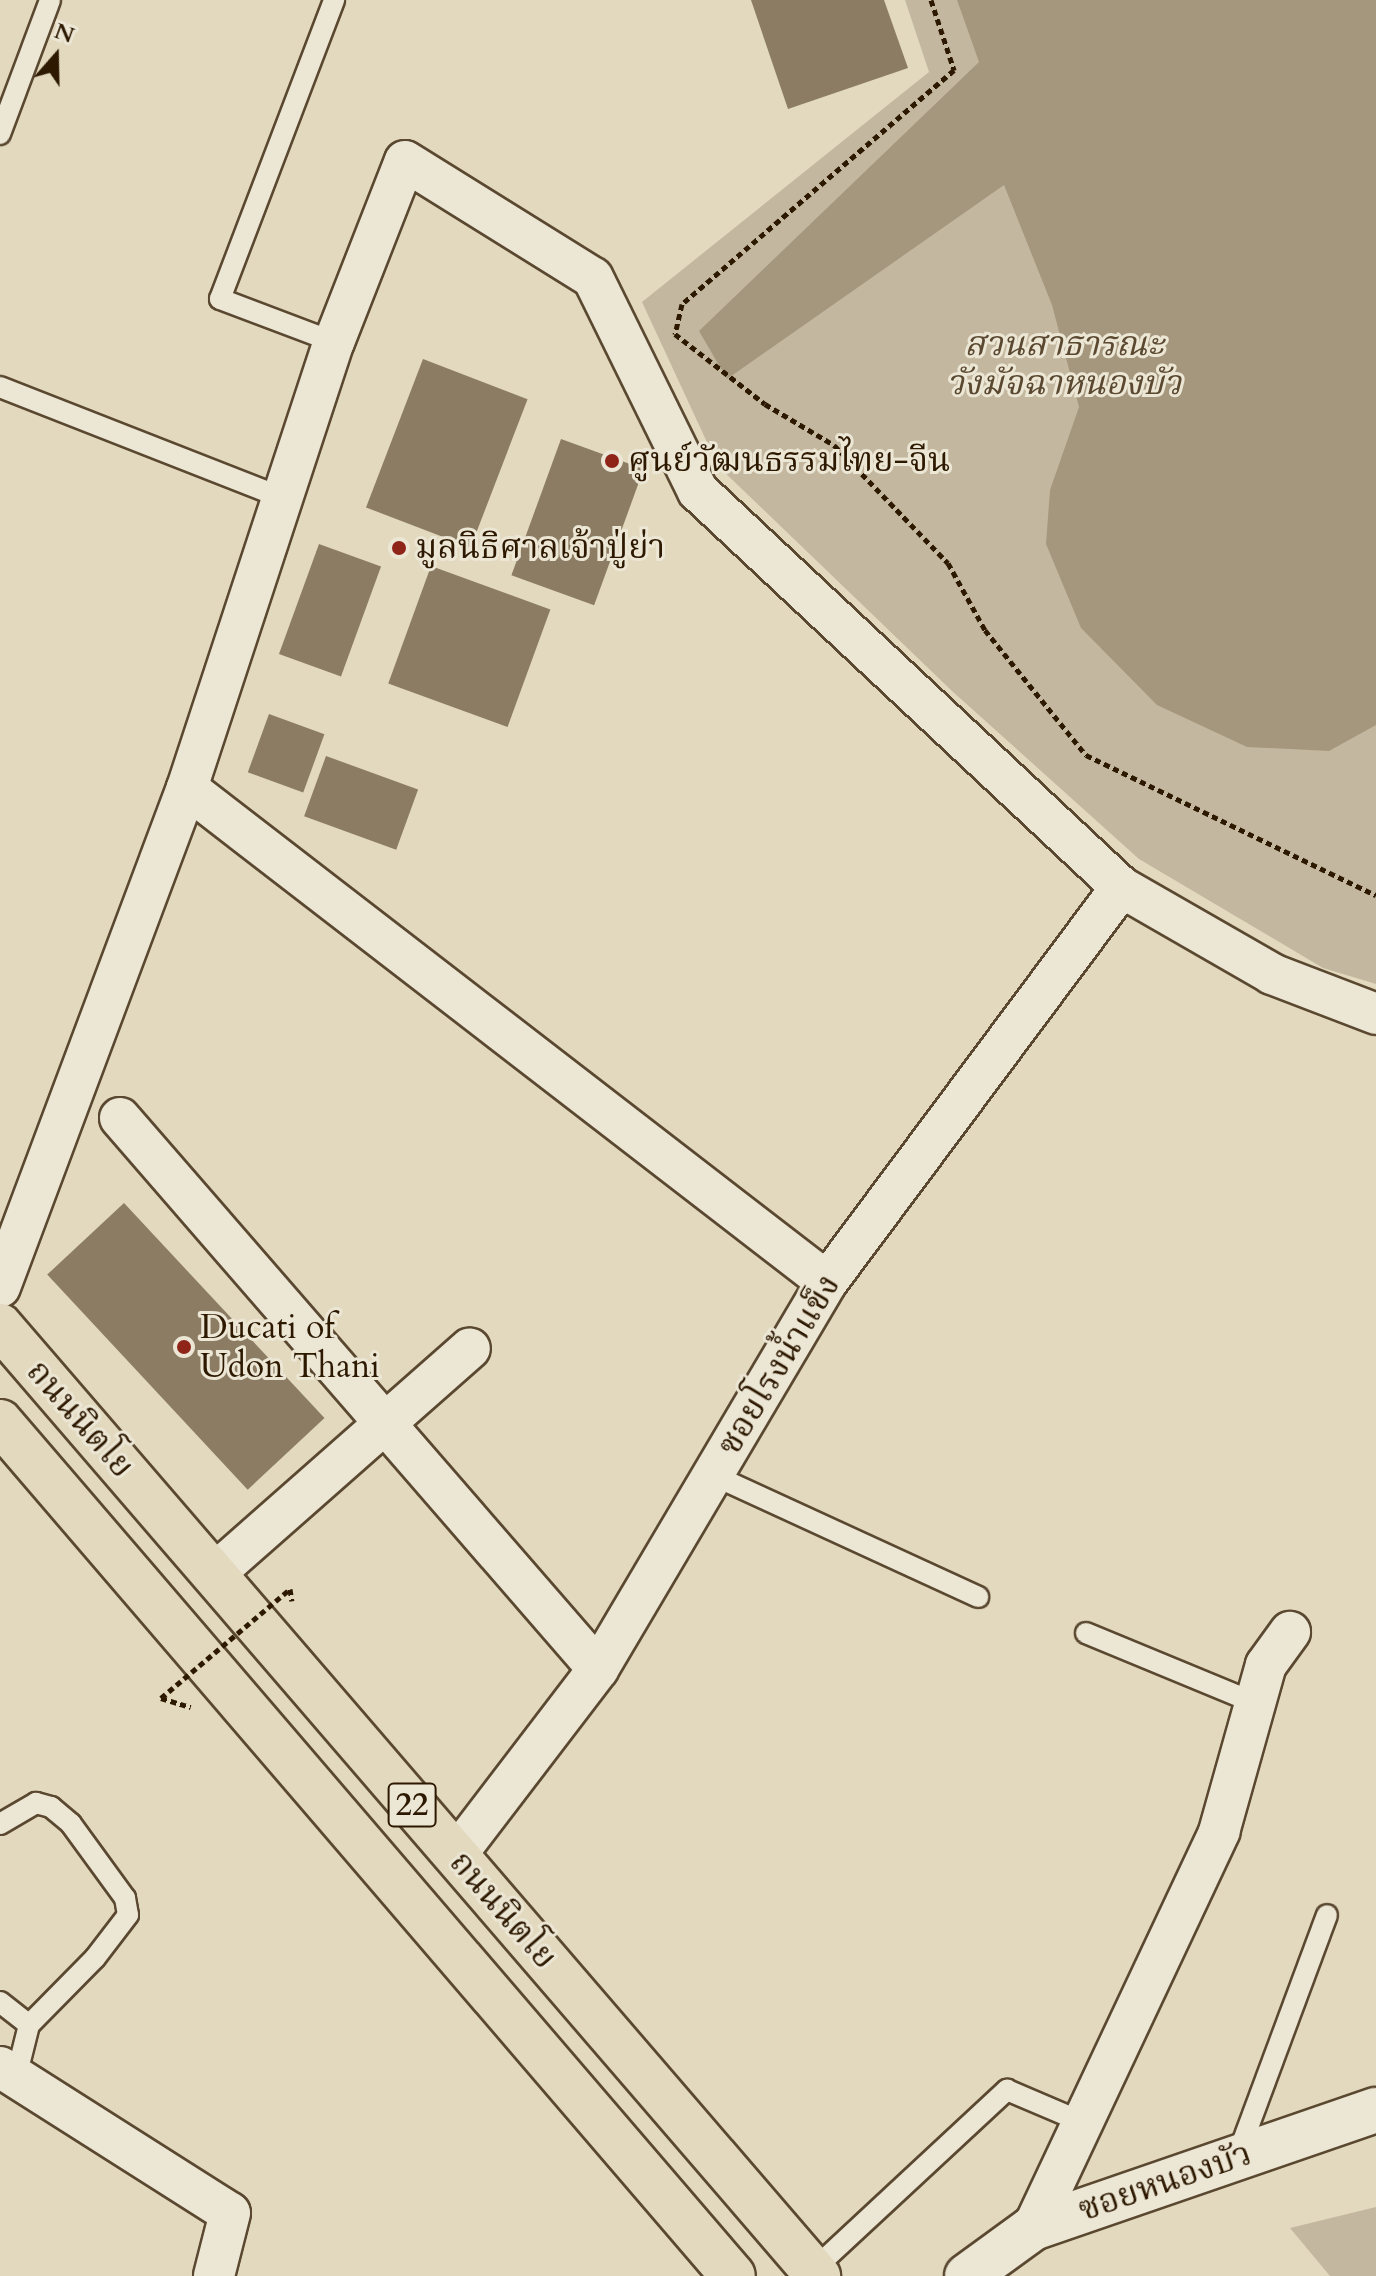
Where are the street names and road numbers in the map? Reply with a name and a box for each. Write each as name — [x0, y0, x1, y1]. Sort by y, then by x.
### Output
street label: ซอยโรงน้ำแข็ง — [709, 1267, 849, 1463]
street label: ถนนนิตโย — [18, 1352, 142, 1486]
road number: 22 — [386, 1777, 438, 1833]
street label: ถนนนิตโย — [441, 1843, 565, 1977]
street label: ซอยหนองบัว — [1073, 2133, 1257, 2231]

